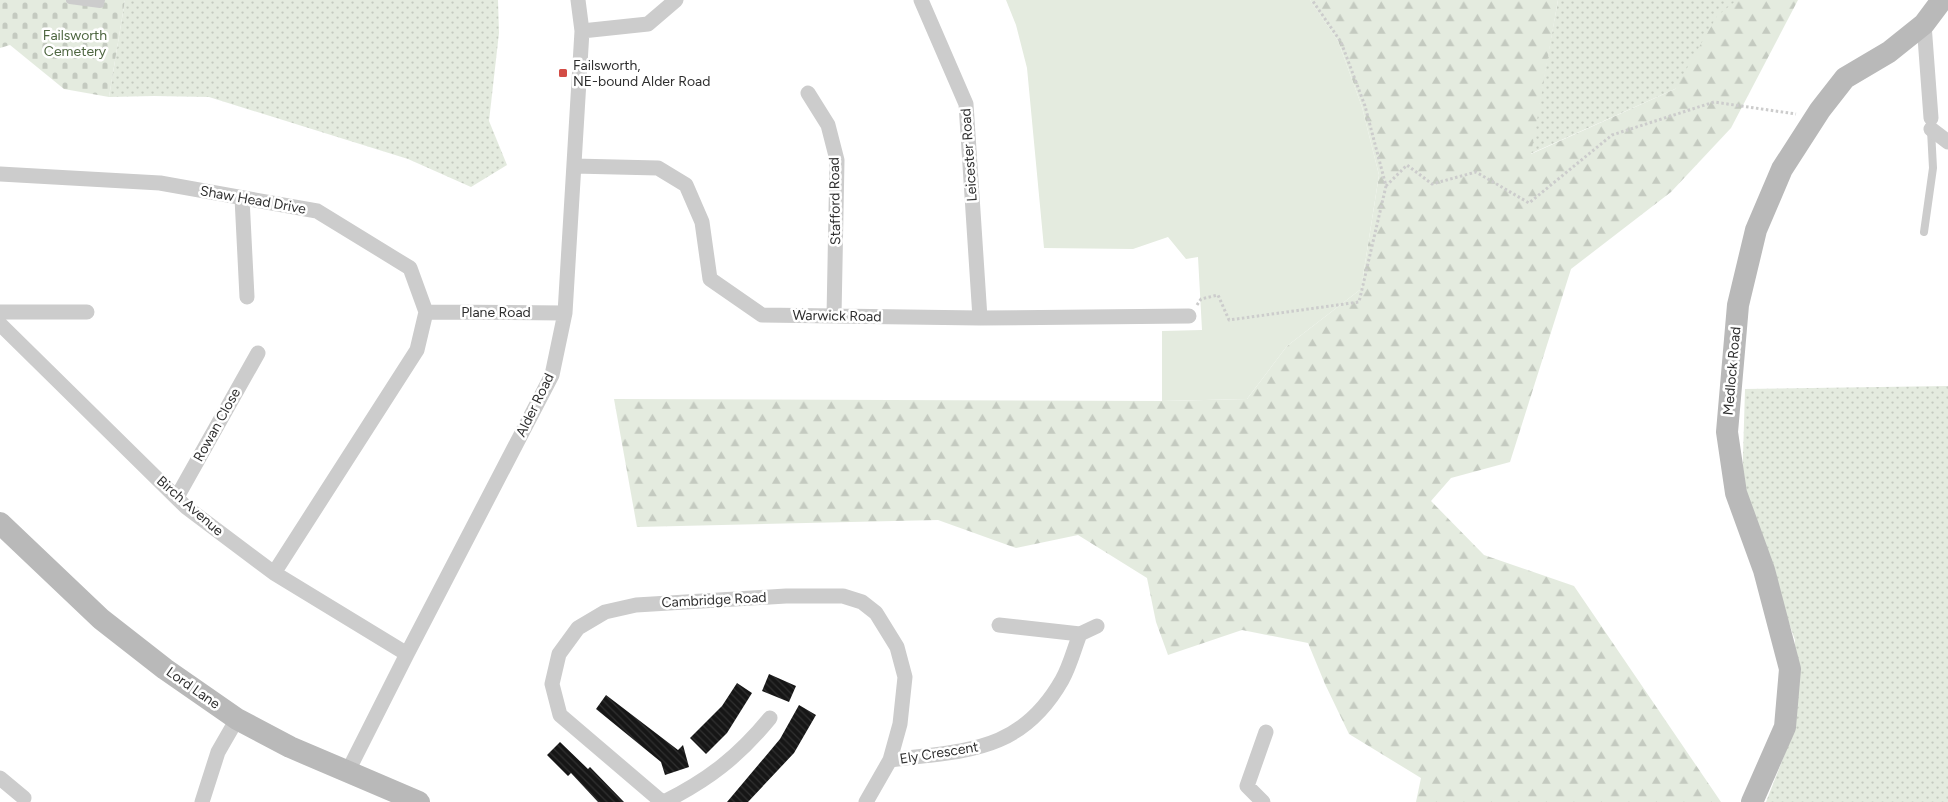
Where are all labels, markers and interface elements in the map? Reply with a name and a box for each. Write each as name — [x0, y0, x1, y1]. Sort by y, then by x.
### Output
park label: Failsworth Cemetery — [43, 27, 107, 60]
place label: Failsworth, NE-bound Alder Road — [573, 57, 710, 90]
marker: Failsworth, NE-bound Alder Road — [557, 67, 569, 79]
street label: Leicester Road — [957, 108, 981, 202]
street label: Stafford Road — [826, 157, 844, 245]
street label: Shaw Head Drive — [199, 182, 308, 218]
street label: Plane Road — [461, 304, 531, 321]
street label: Warwick Road — [792, 307, 882, 325]
street label: Medlock Road — [1720, 326, 1744, 416]
street label: Alder Road — [512, 370, 558, 440]
street label: Rowan Close — [190, 385, 244, 465]
street label: Birch Avenue — [153, 472, 227, 540]
street label: Cambridge Road — [661, 589, 767, 611]
street label: Lord Lane — [163, 663, 223, 713]
street label: Ely Crescent — [898, 738, 980, 768]

